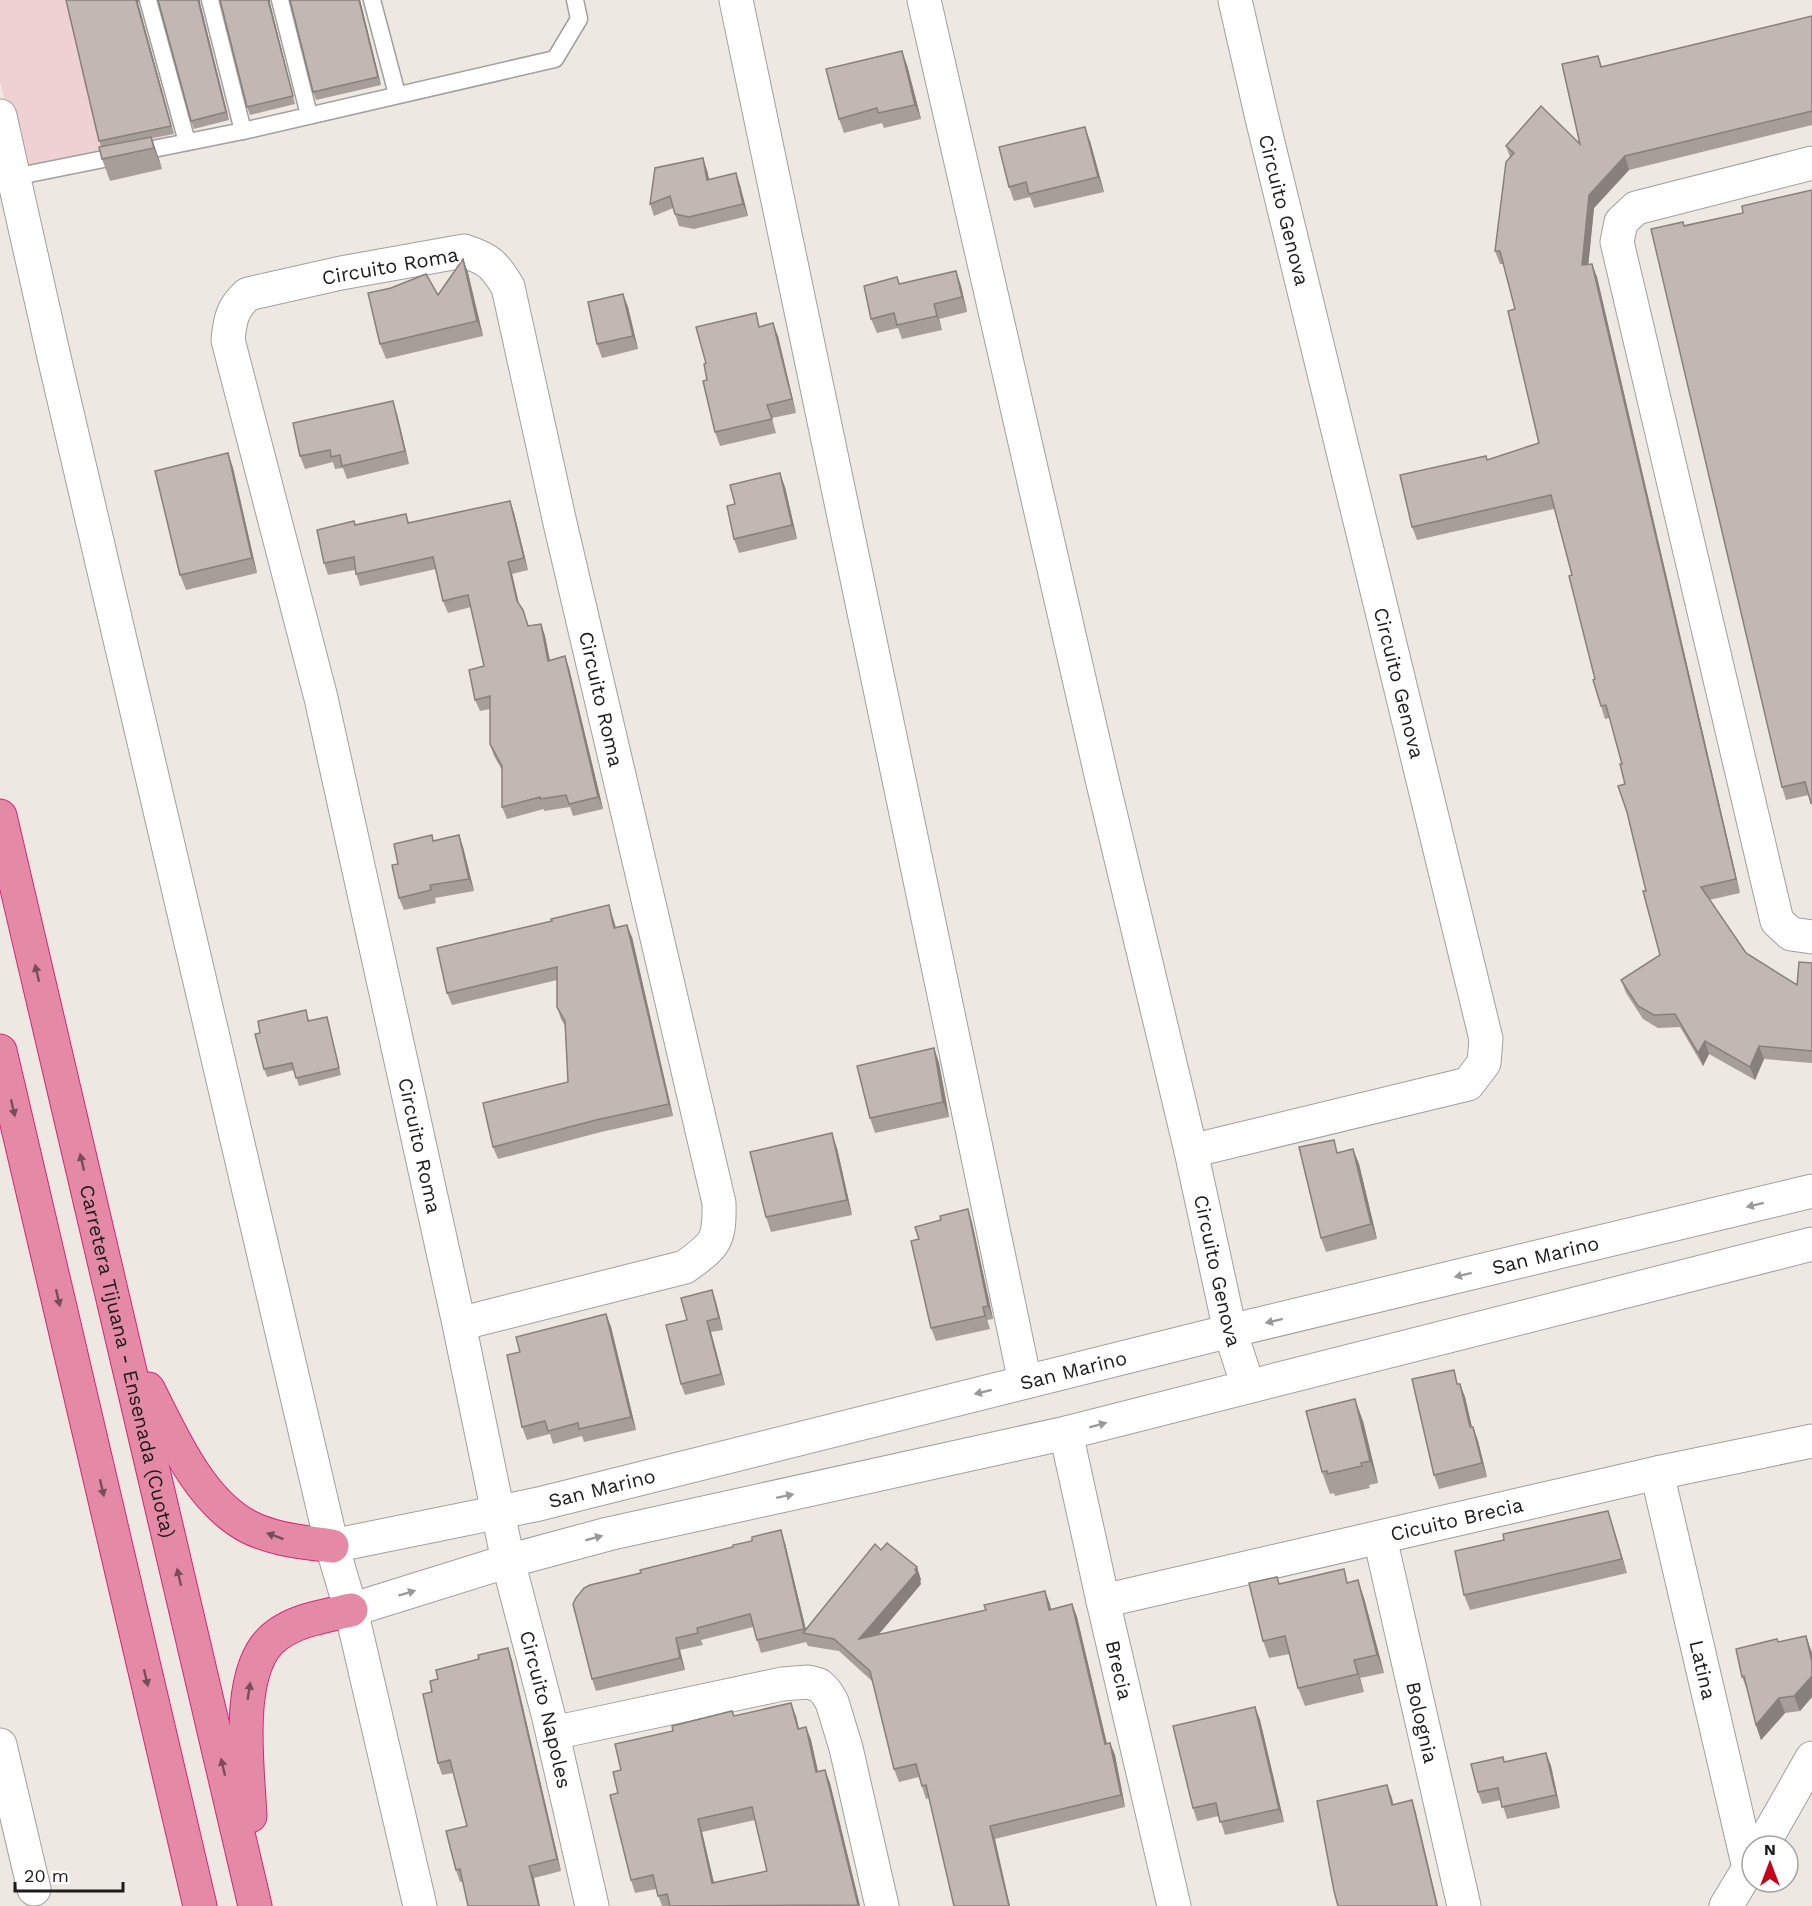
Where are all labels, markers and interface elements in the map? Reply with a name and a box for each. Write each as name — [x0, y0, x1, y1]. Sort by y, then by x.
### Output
street label: Circuito Genova — [1254, 132, 1314, 288]
street label: Circuito Roma — [320, 242, 460, 290]
street label: Circuito Genova — [1369, 605, 1429, 761]
street label: Circuito Roma — [574, 629, 628, 769]
one-way arrow — [32, 963, 41, 982]
street label: Circuito Roma — [393, 1075, 446, 1216]
one-way arrow — [9, 1099, 19, 1117]
one-way arrow — [76, 1153, 86, 1172]
street label: Carretera Tijuana - Ensenada (Cuota) — [75, 1182, 180, 1540]
street label: Circuito Genova — [1189, 1192, 1246, 1350]
one-way arrow — [1746, 1200, 1764, 1210]
street label: San Marino — [1489, 1231, 1601, 1280]
one-way arrow — [1454, 1270, 1473, 1280]
one-way arrow — [53, 1289, 63, 1307]
one-way arrow — [1265, 1316, 1283, 1326]
street label: San Marino — [1017, 1345, 1129, 1395]
one-way arrow — [973, 1388, 992, 1398]
one-way arrow — [1089, 1420, 1107, 1429]
street label: San Marino — [546, 1463, 658, 1513]
one-way arrow — [98, 1479, 107, 1498]
one-way arrow — [775, 1490, 794, 1500]
street label: Cicuito Brecia — [1388, 1492, 1525, 1546]
one-way arrow — [266, 1530, 284, 1540]
one-way arrow — [585, 1533, 603, 1542]
one-way arrow — [173, 1568, 183, 1586]
one-way arrow — [398, 1588, 416, 1597]
street label: Circuito Napoles — [515, 1628, 577, 1791]
street label: Brecia — [1101, 1638, 1138, 1702]
street label: Latina — [1684, 1638, 1721, 1702]
one-way arrow — [142, 1668, 152, 1687]
street label: Bolognia — [1401, 1679, 1443, 1765]
one-way arrow — [244, 1681, 253, 1700]
one-way arrow — [218, 1757, 227, 1776]
north arrow — [1740, 1834, 1800, 1894]
text: N — [1764, 1840, 1776, 1859]
scale bar — [15, 1855, 123, 1893]
text: 20 m — [24, 1865, 69, 1886]

